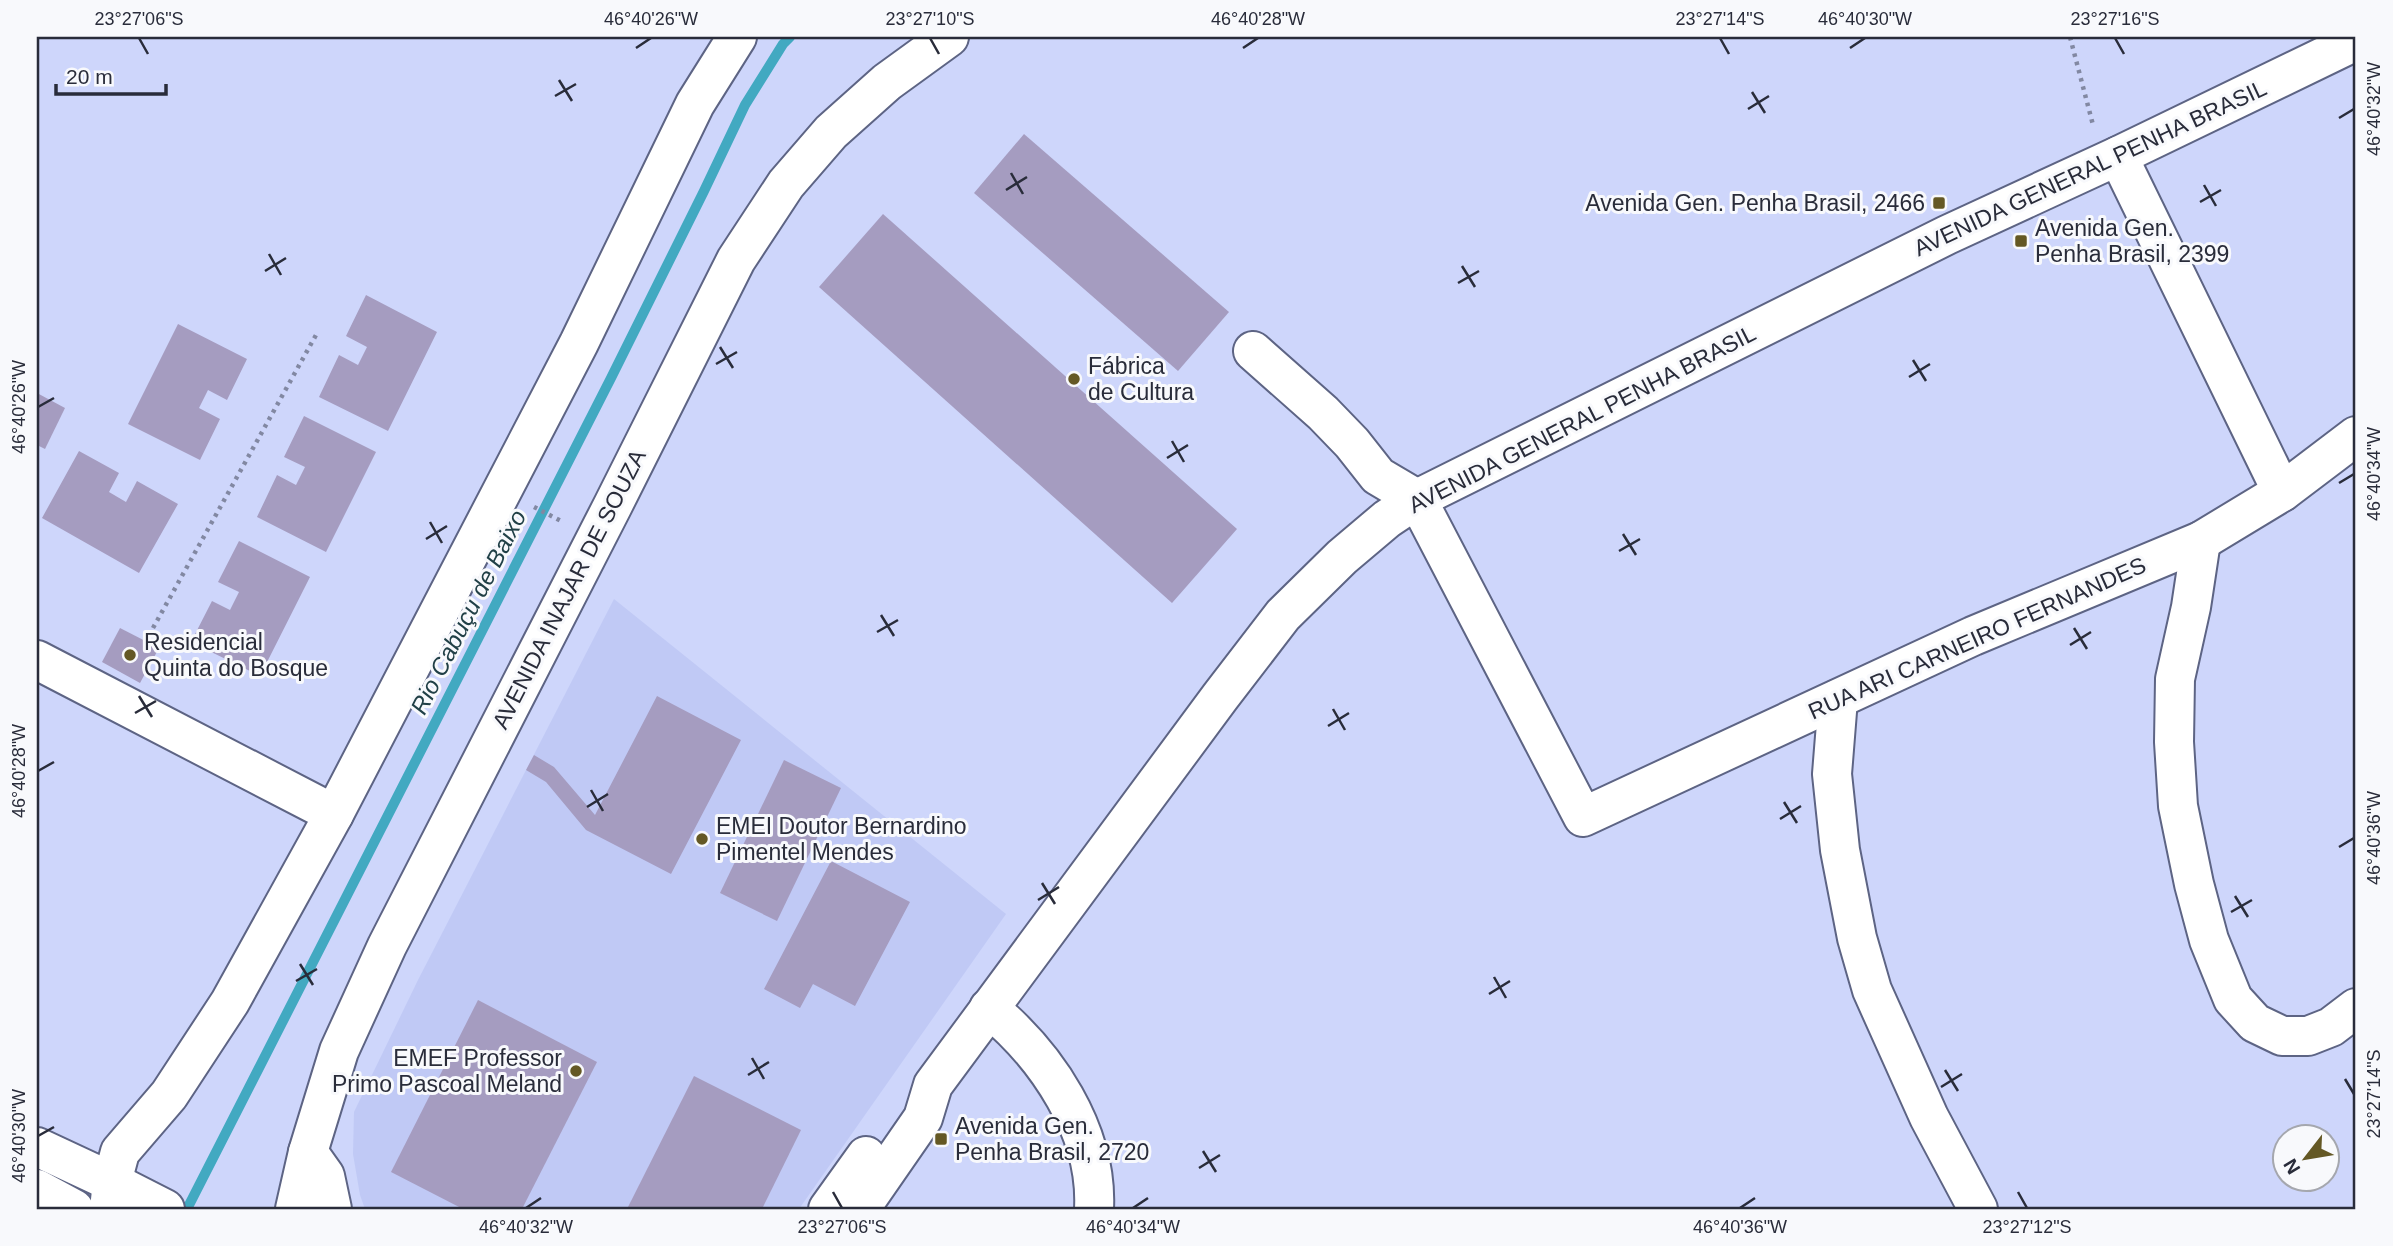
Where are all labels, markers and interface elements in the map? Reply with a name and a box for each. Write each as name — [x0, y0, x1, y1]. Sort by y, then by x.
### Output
text: 23°27'06"S — [94, 9, 184, 29]
text: 46°40'26"W — [604, 9, 698, 29]
text: 23°27'10"S — [885, 9, 975, 29]
text: 46°40'28"W — [1211, 9, 1305, 29]
text: 23°27'14"S — [1675, 9, 1765, 29]
text: 46°40'30"W — [1818, 9, 1912, 29]
text: 23°27'16"S — [2070, 9, 2160, 29]
scale bar — [56, 52, 166, 96]
text: 46°40'32"W — [2364, 62, 2384, 156]
text: 20 m — [66, 65, 113, 88]
street label: AVENIDA GENERAL PENHA BRASIL — [1910, 75, 2271, 261]
place label: Avenida Gen. Penha Brasil, 2466 — [1585, 190, 1925, 216]
marker: Avenida Gen. Penha Brasil, 2466 — [1931, 195, 1947, 211]
place label: Avenida Gen. Penha Brasil, 2399 — [2035, 215, 2229, 267]
marker: Avenida Gen. Penha Brasil, 2399 — [2013, 233, 2029, 249]
street label: AVENIDA GENERAL PENHA BRASIL — [1404, 320, 1760, 518]
place label: Fábrica de Cultura — [1088, 353, 1194, 405]
text: 46°40'26"W — [9, 360, 29, 454]
marker: Fábrica de Cultura — [1066, 371, 1082, 387]
text: 46°40'34"W — [2364, 427, 2384, 521]
street label: AVENIDA INAJAR DE SOUZA — [487, 444, 651, 733]
water label: Rio Cabuçu de Baixo — [405, 505, 531, 719]
street label: RUA ARI CARNEIRO FERNANDES — [1804, 552, 2150, 724]
place label: Residencial Quinta do Bosque — [144, 629, 328, 681]
marker: Residencial Quinta do Bosque — [122, 647, 138, 663]
text: 46°40'28"W — [9, 724, 29, 818]
text: 46°40'36"W — [2364, 791, 2384, 885]
place label: EMEI Doutor Bernardino Pimentel Mendes — [716, 813, 967, 865]
marker: EMEI Doutor Bernardino Pimentel Mendes — [694, 831, 710, 847]
place label: EMEF Professor Primo Pascoal Meland — [332, 1045, 562, 1097]
text: 23°27'14"S — [2364, 1049, 2384, 1139]
marker: EMEF Professor Primo Pascoal Meland — [568, 1063, 584, 1079]
text: 46°40'30"W — [9, 1089, 29, 1183]
place label: Avenida Gen. Penha Brasil, 2720 — [955, 1113, 1149, 1165]
north arrow — [2270, 1124, 2340, 1194]
marker: Avenida Gen. Penha Brasil, 2720 — [933, 1131, 949, 1147]
text: N — [2279, 1155, 2304, 1178]
text: 46°40'32"W — [479, 1217, 573, 1237]
text: 23°27'06"S — [797, 1217, 887, 1237]
text: 46°40'34"W — [1086, 1217, 1180, 1237]
text: 46°40'36"W — [1693, 1217, 1787, 1237]
text: 23°27'12"S — [1982, 1217, 2072, 1237]

